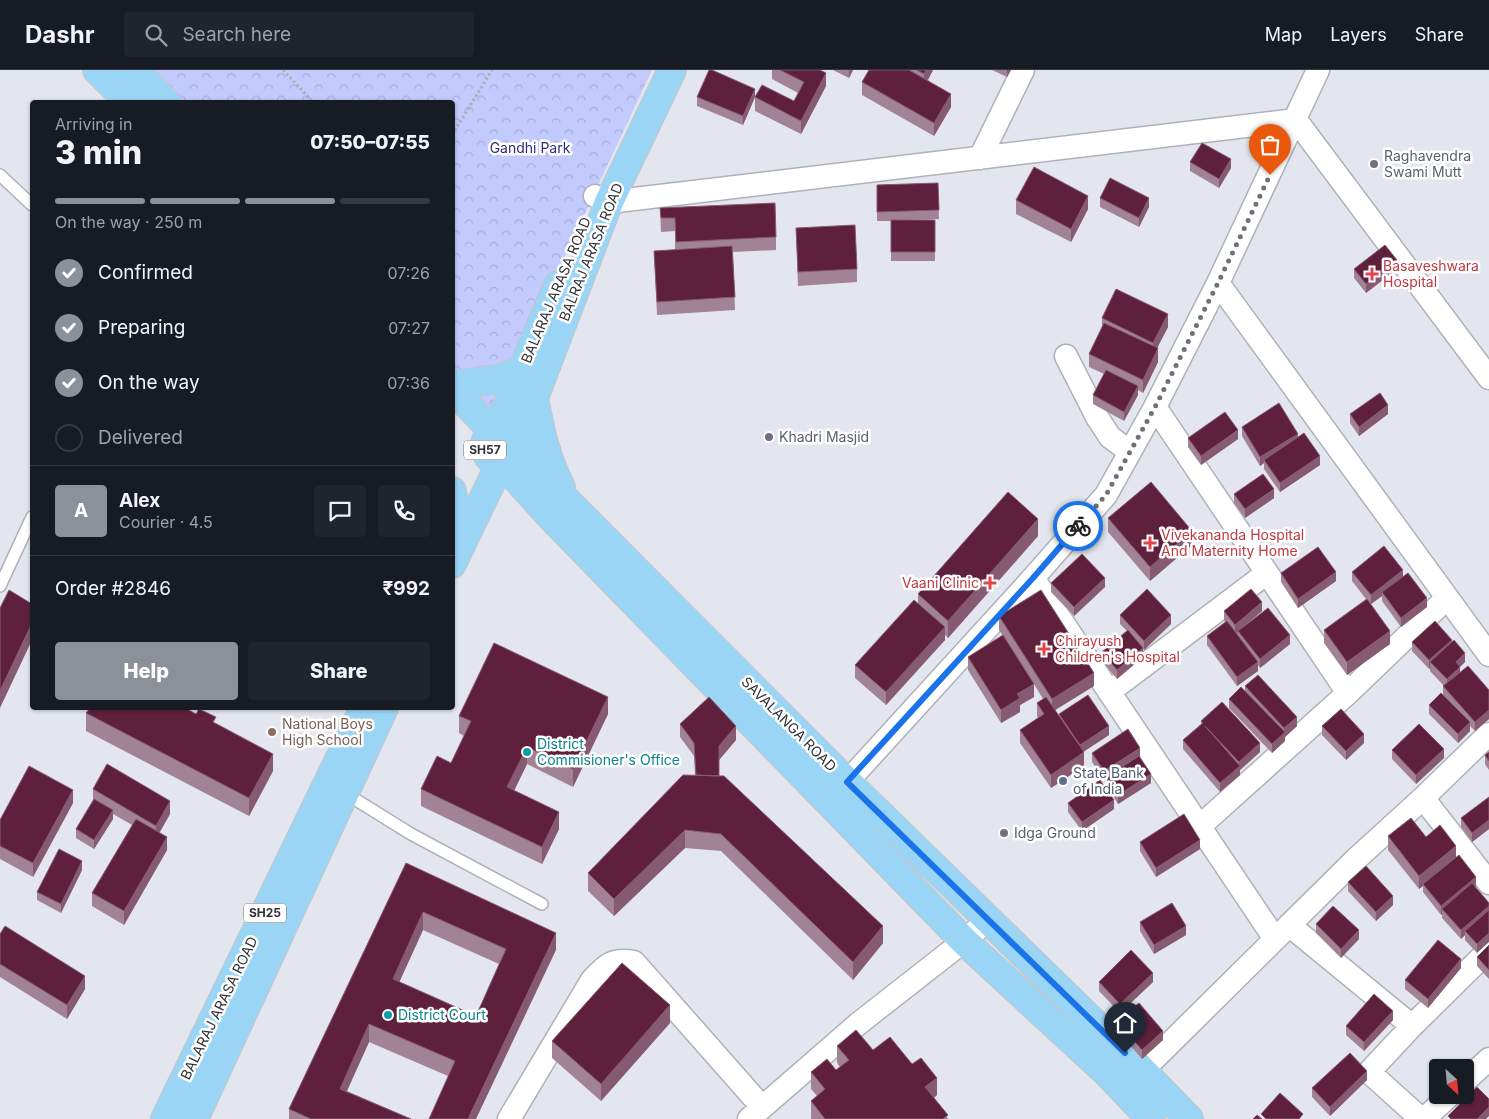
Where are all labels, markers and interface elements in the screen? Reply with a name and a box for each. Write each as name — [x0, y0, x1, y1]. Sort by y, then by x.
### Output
search box — [124, 12, 474, 57]
text: Dashr — [25, 20, 94, 49]
icon: search — [142, 21, 170, 49]
text: Search here — [182, 23, 291, 46]
text: Map — [1265, 24, 1302, 45]
text: Layers — [1330, 24, 1387, 45]
text: Share — [1415, 24, 1464, 45]
text: Arriving in — [55, 114, 132, 134]
pin — [1249, 124, 1291, 175]
text: 07:50–07:55 — [310, 131, 430, 154]
icon: bag — [1256, 131, 1284, 159]
text: 3 min — [55, 133, 142, 172]
park label: Gandhi Park — [490, 139, 571, 156]
place label: Raghavendra Swami Mutt — [1384, 147, 1471, 180]
marker: Raghavendra Swami Mutt — [1368, 158, 1380, 170]
street label: BALRAJ ARASA ROAD — [555, 180, 626, 323]
text: On the way · 250 m — [55, 212, 202, 232]
street label: BALARAJ ARASA ROAD — [517, 214, 594, 365]
place label: Basaveshwara Hospital — [1383, 257, 1479, 290]
icon: check — [55, 259, 83, 287]
text: Confirmed — [98, 261, 193, 284]
text: 07:26 — [387, 263, 430, 283]
marker: Basaveshwara Hospital — [1365, 267, 1379, 281]
icon: check — [55, 314, 83, 342]
text: Preparing — [98, 316, 185, 339]
text: 07:27 — [388, 318, 430, 338]
icon: check — [55, 369, 83, 397]
text: On the way — [98, 371, 200, 394]
text: 07:36 — [387, 373, 430, 393]
text: Delivered — [98, 426, 183, 449]
place label: Khadri Masjid — [779, 428, 869, 445]
marker: Khadri Masjid — [763, 431, 775, 443]
road number: SH57 — [464, 440, 506, 460]
button: chat — [314, 485, 366, 537]
button: phone — [378, 485, 430, 537]
text: Alex — [119, 489, 160, 512]
text: A — [74, 499, 88, 522]
courier — [1053, 501, 1103, 551]
text: Courier · 4.5 — [119, 512, 213, 532]
icon: bike — [1064, 512, 1092, 540]
place label: Vivekananda Hospital And Maternity Home — [1161, 526, 1304, 559]
marker: Vivekananda Hospital And Maternity Home — [1143, 536, 1157, 550]
place label: Vaani Clinic — [902, 574, 979, 591]
marker: Vaani Clinic — [983, 576, 997, 590]
text: Order #2846 — [55, 577, 171, 600]
text: ₹992 — [383, 577, 430, 600]
place label: Chirayush Children's Hospital — [1055, 632, 1180, 665]
button: Help — [55, 642, 238, 700]
button: Share — [248, 642, 430, 700]
marker: Chirayush Children's Hospital — [1037, 642, 1051, 656]
street label: SAVALANGA ROAD — [738, 673, 840, 775]
place label: National Boys High School — [282, 715, 373, 748]
marker: National Boys High School — [266, 726, 278, 738]
place label: District Commisioner's Office — [537, 735, 680, 768]
marker: District Commisioner's Office — [521, 746, 533, 758]
place label: State Bank of India — [1073, 764, 1144, 797]
marker: State Bank of India — [1057, 775, 1069, 787]
place label: Idga Ground — [1014, 824, 1096, 841]
marker: Idga Ground — [998, 827, 1010, 839]
road number: SH25 — [244, 904, 286, 922]
street label: BALARAJ ARASA ROAD — [177, 934, 261, 1082]
pin — [1104, 1002, 1146, 1053]
place label: District Court — [398, 1006, 486, 1023]
marker: District Court — [382, 1009, 394, 1021]
icon: home — [1111, 1009, 1139, 1037]
north arrow — [1429, 1059, 1474, 1104]
map controls — [1429, 1059, 1474, 1104]

